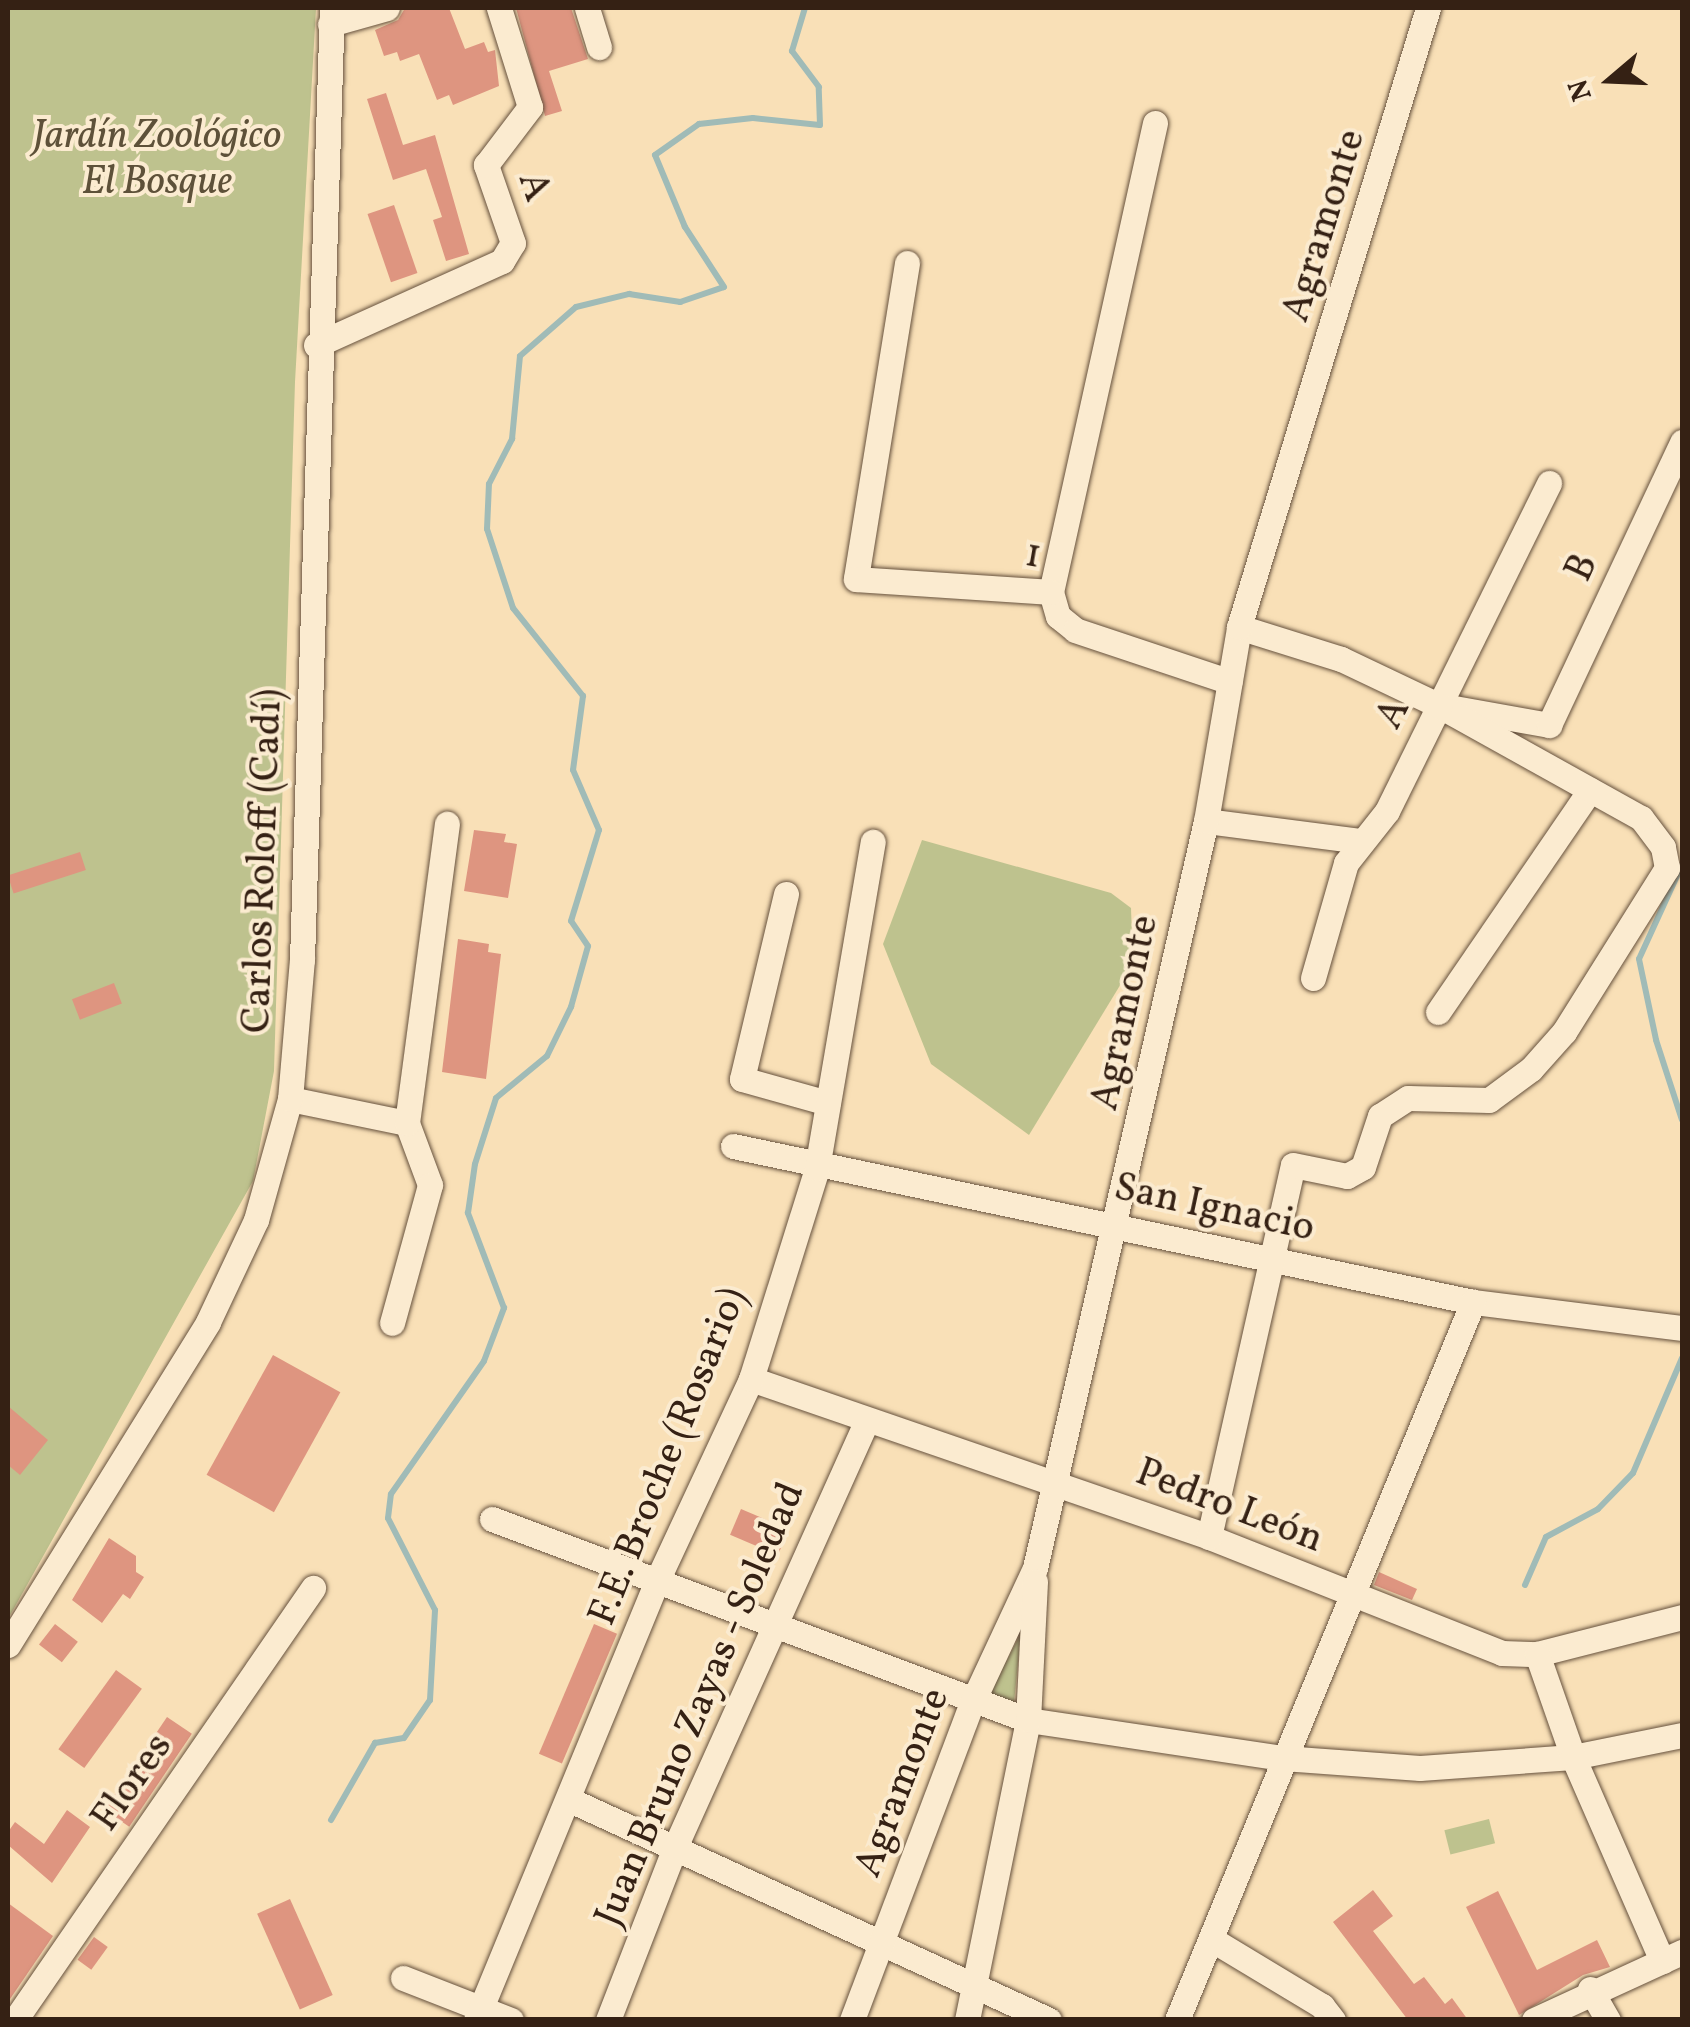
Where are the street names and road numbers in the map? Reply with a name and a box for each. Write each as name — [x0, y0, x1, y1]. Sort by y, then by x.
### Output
street label: Agramonte — [1273, 124, 1377, 328]
street label: A — [506, 166, 560, 208]
street label: 1 — [1021, 531, 1045, 581]
street label: B — [1556, 547, 1610, 589]
street label: Carlos Roloff (Cadí) — [234, 690, 294, 1032]
street label: A — [1366, 691, 1422, 737]
street label: Agramonte — [1082, 911, 1170, 1115]
street label: San Ignacio — [1109, 1164, 1319, 1254]
street label: F.E. Broche (Rosario) — [579, 1281, 759, 1633]
street label: Pedro León — [1129, 1449, 1329, 1565]
street label: Juan Bruno Zayas - Soledad — [585, 1475, 817, 1935]
street label: Agramonte — [845, 1682, 961, 1884]
street label: Flores — [82, 1725, 184, 1841]

